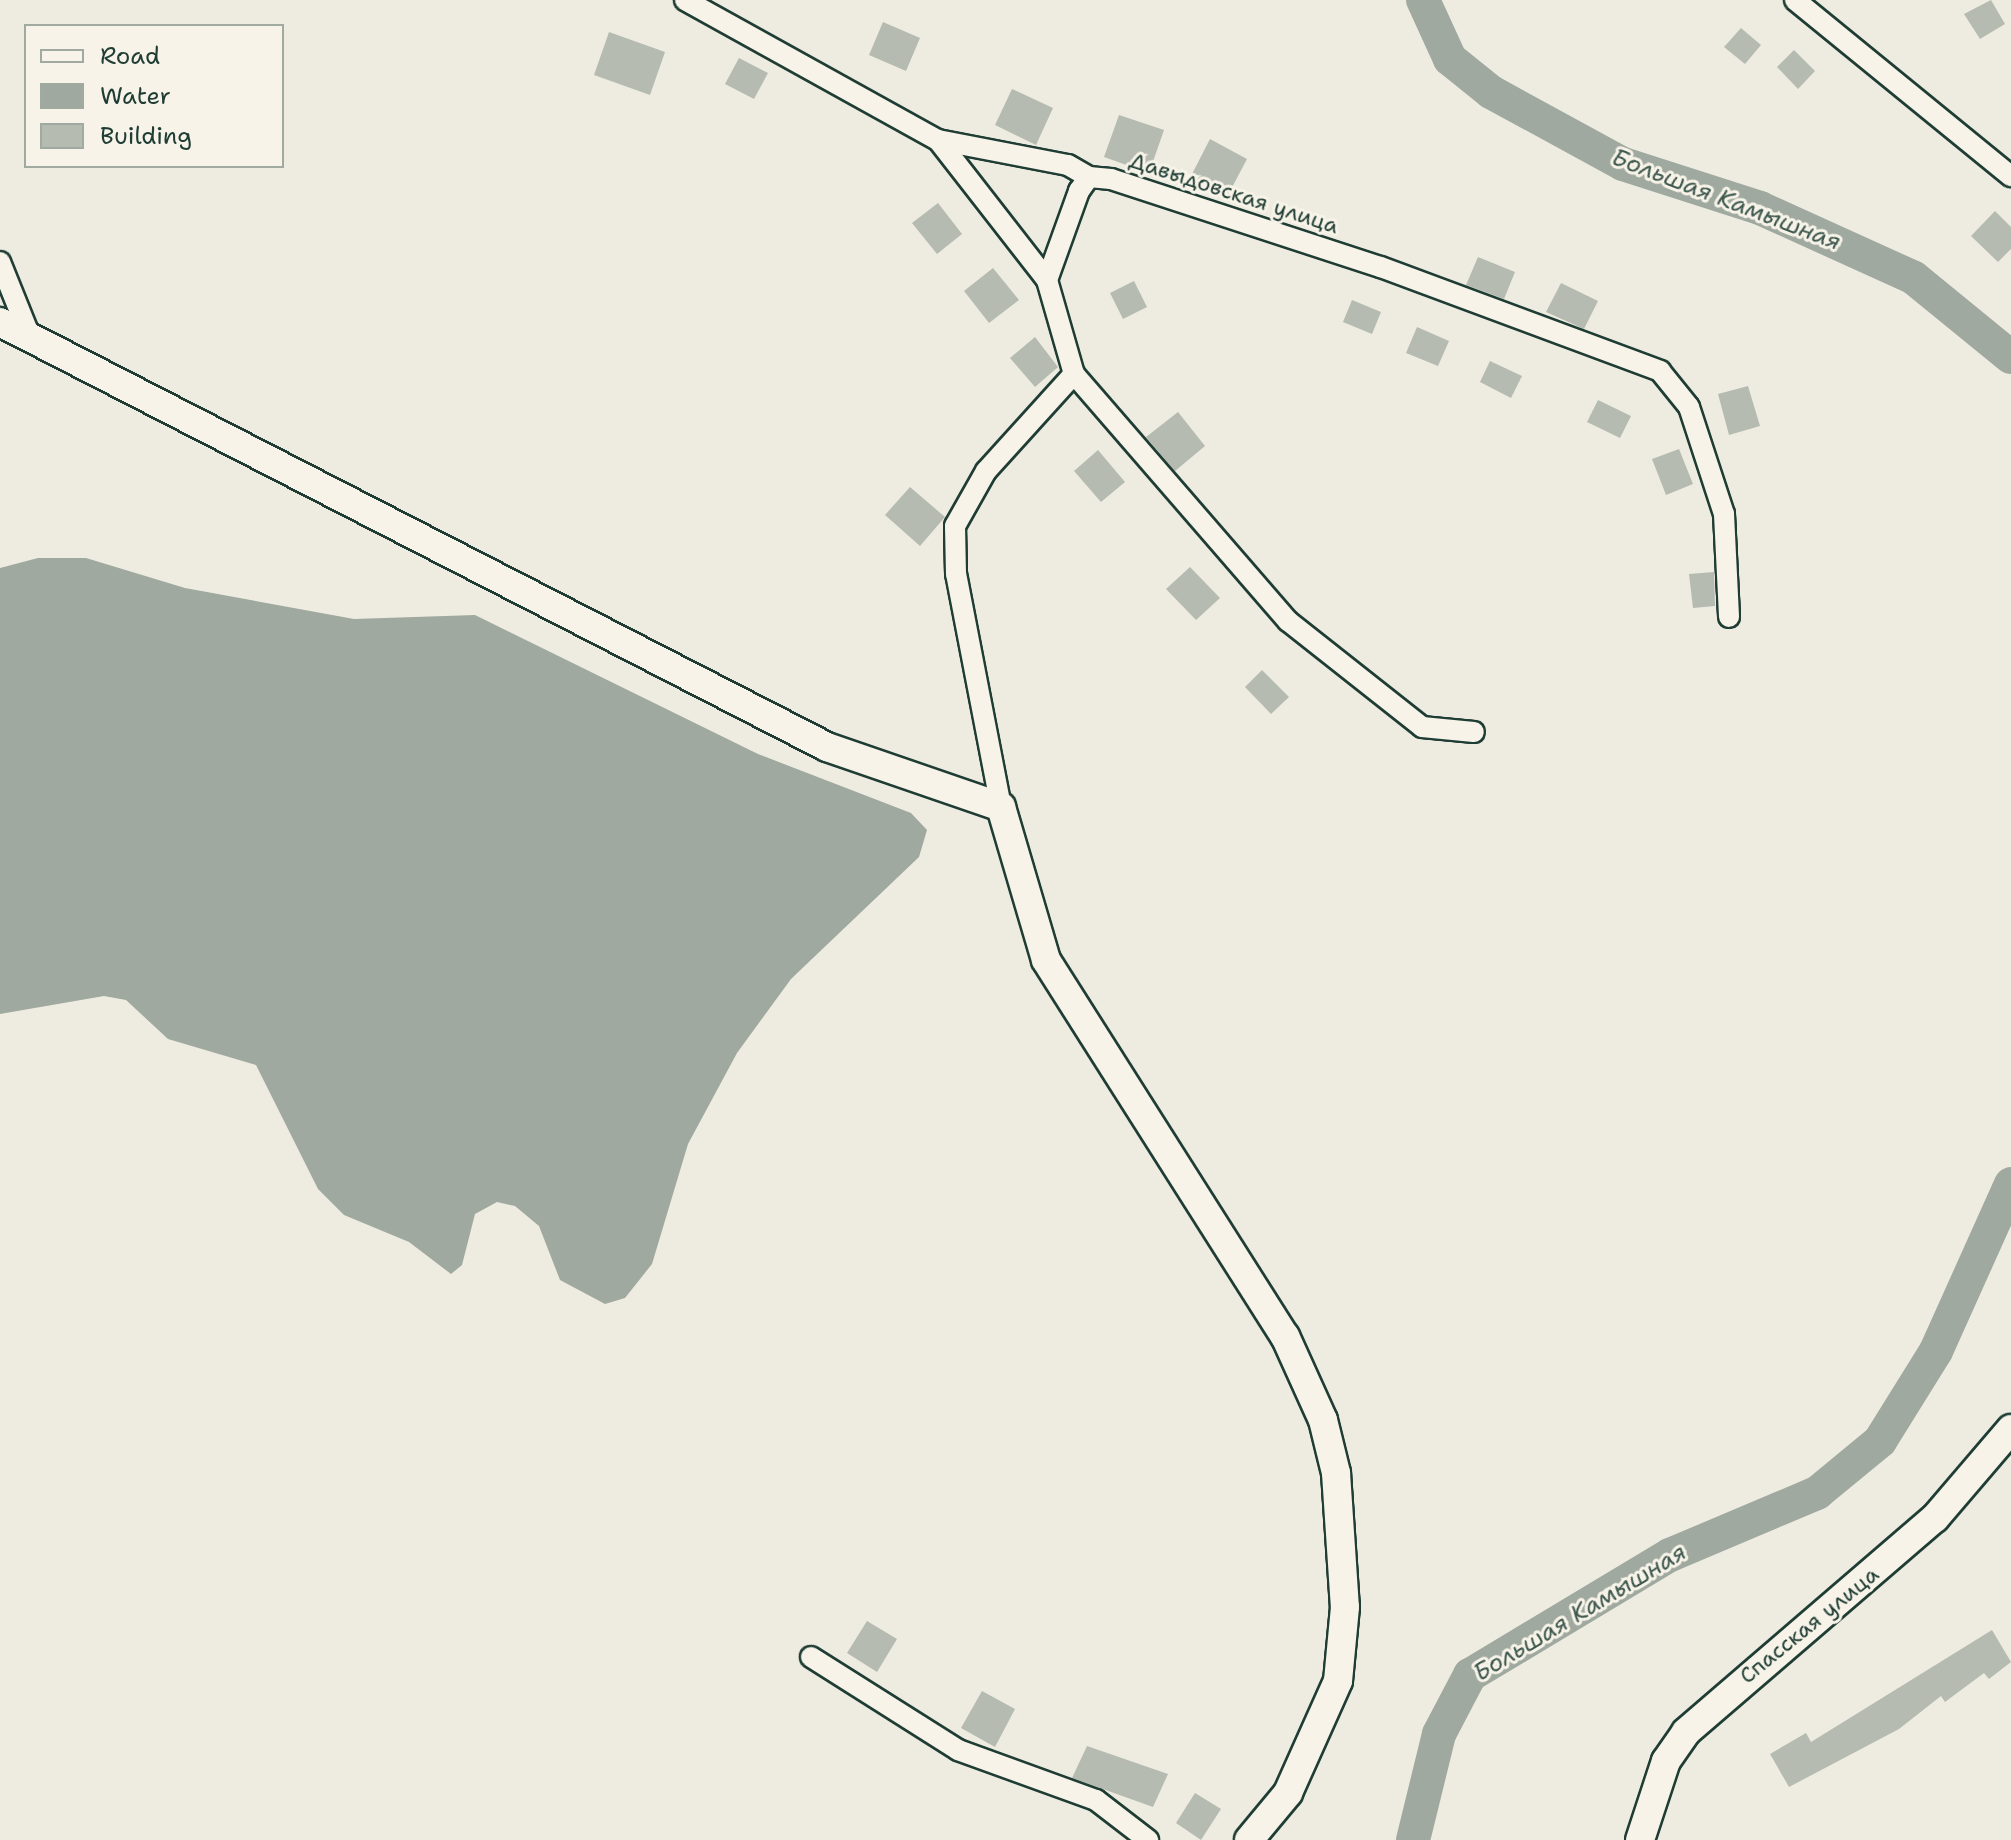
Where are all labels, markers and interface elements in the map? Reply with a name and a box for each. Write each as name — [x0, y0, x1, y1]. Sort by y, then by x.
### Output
legend — [24, 24, 284, 168]
text: Road — [100, 40, 160, 72]
text: Water — [100, 80, 171, 112]
text: Building — [100, 120, 192, 152]
water label: Большая Камышная — [1607, 143, 1845, 257]
street label: Давыдовская улица — [1126, 147, 1342, 239]
water label: Большая Камышная — [1469, 1538, 1691, 1688]
street label: Спасская улица — [1734, 1561, 1884, 1689]

